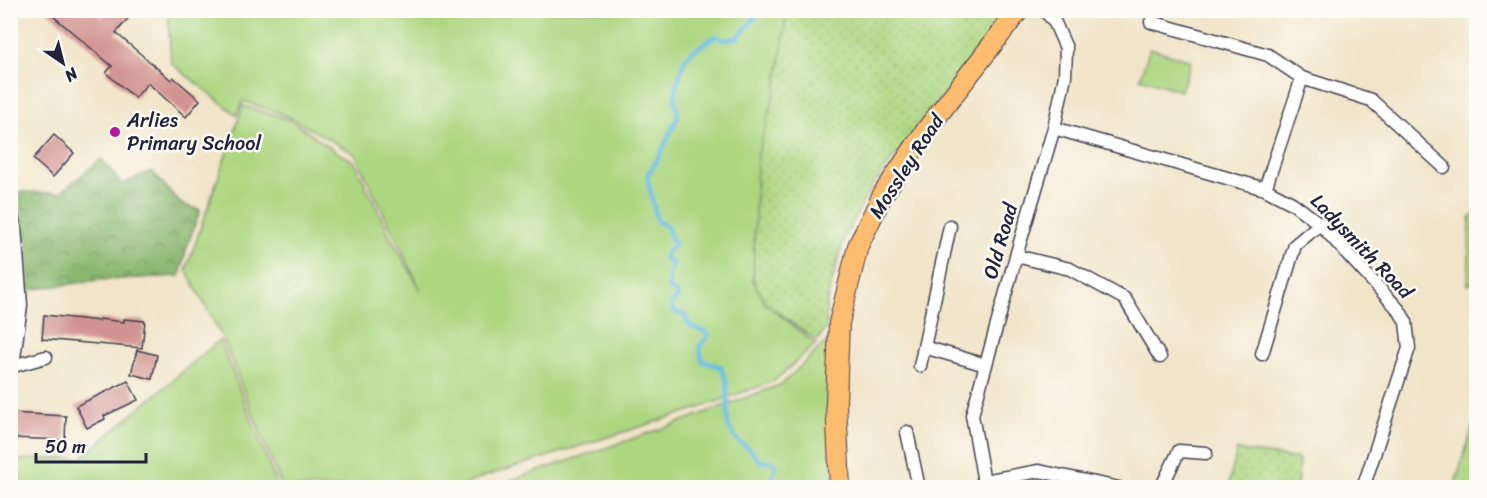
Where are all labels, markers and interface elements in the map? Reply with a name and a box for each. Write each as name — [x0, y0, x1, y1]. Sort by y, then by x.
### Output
north arrow — [33, 33, 93, 93]
text: N — [58, 59, 85, 90]
place label: Arlies Primary School — [126, 103, 262, 161]
street label: Mossley Road — [859, 106, 954, 226]
marker: Arlies Primary School — [108, 125, 122, 139]
street label: Ladysmith Road — [1302, 185, 1423, 309]
street label: Old Road — [973, 198, 1028, 283]
scale bar — [36, 426, 146, 464]
text: 50 m — [45, 431, 86, 463]

